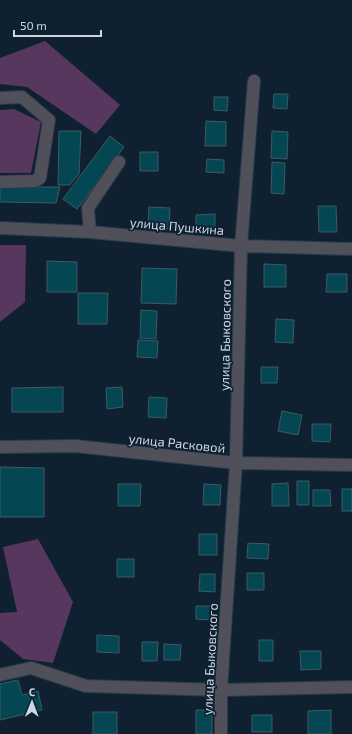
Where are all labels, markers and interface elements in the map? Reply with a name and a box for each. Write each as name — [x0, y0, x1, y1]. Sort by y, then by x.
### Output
scale bar — [14, 12, 101, 38]
text: 50 m — [20, 18, 47, 32]
street label: улица Пушкина — [129, 214, 225, 238]
street label: улица Быковского — [216, 279, 234, 391]
street label: улица Расковой — [128, 430, 226, 456]
street label: улица Быковского — [199, 603, 221, 715]
north arrow — [12, 682, 52, 722]
text: С — [29, 685, 36, 698]

